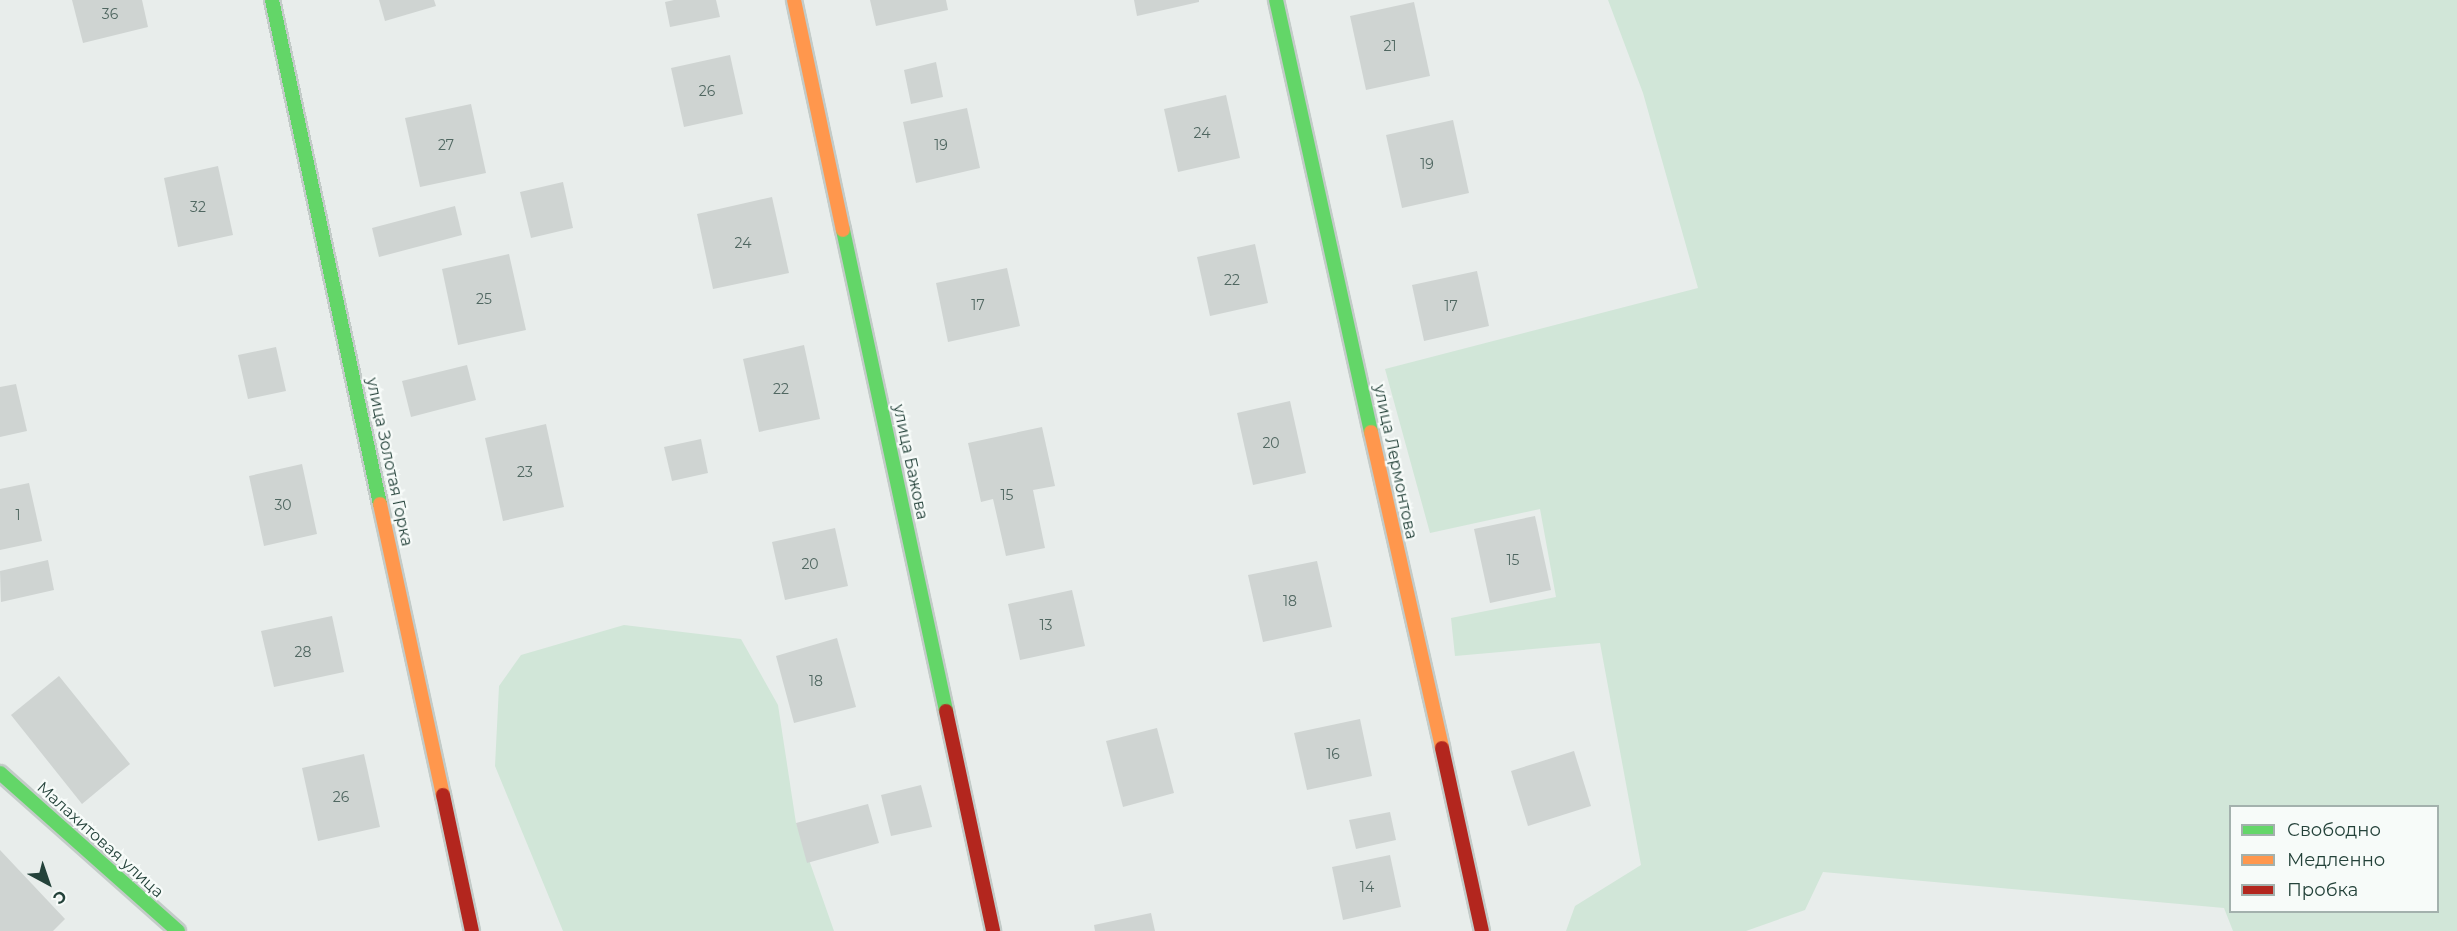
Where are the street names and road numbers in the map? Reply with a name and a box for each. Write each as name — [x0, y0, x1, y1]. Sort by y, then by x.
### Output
street label: улица Золотая Горка — [362, 376, 416, 548]
street label: улица Лермонтова — [1369, 383, 1421, 541]
street label: улица Бажова — [888, 403, 932, 521]
street label: Малахитовая улица — [33, 778, 167, 902]

